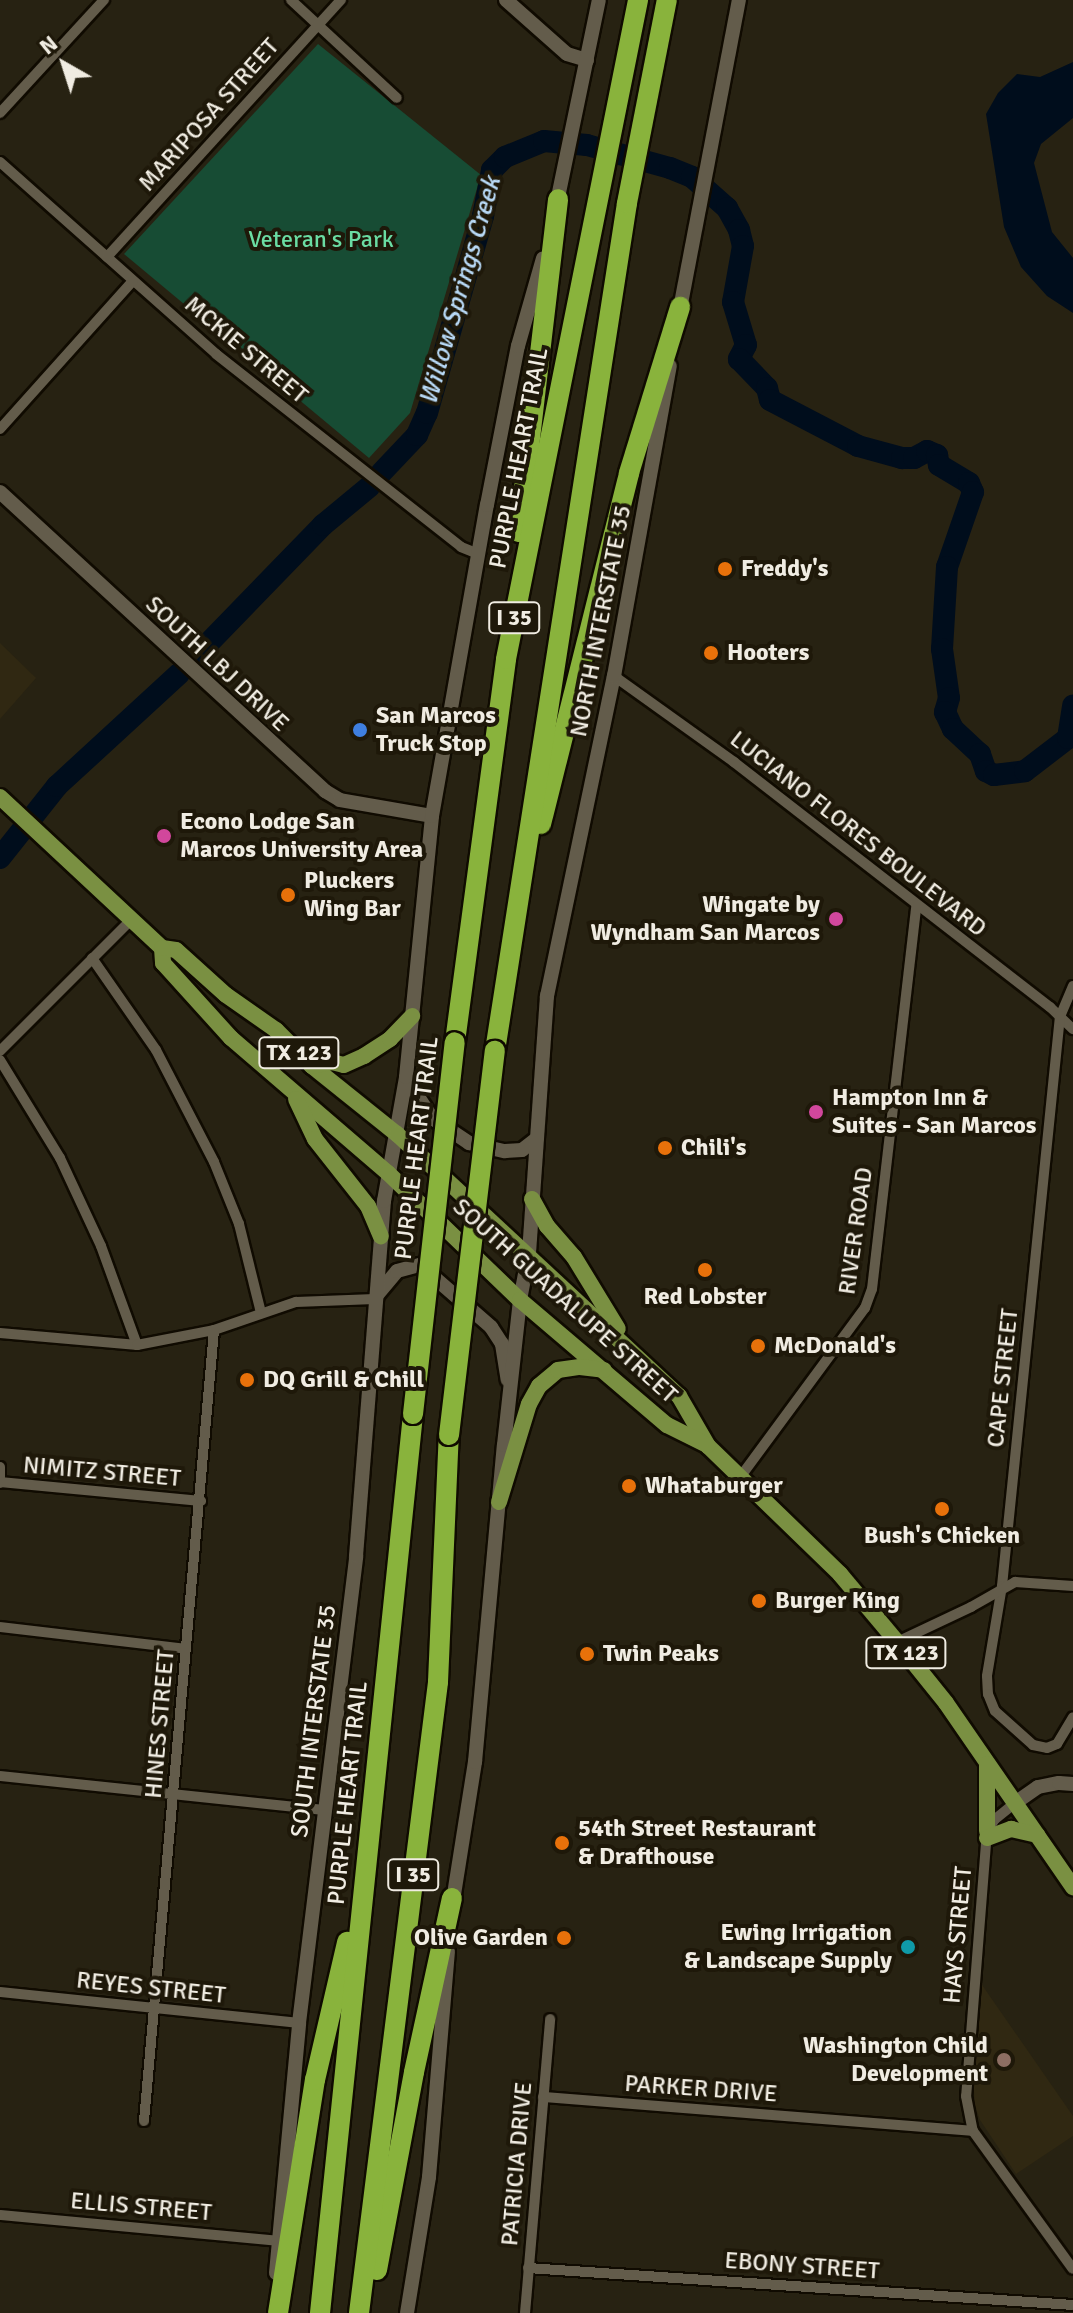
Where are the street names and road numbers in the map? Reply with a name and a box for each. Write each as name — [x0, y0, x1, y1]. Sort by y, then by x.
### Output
street label: MARIPOSA STREET — [133, 32, 285, 198]
street label: MCKIE STREET — [179, 290, 313, 410]
street label: PURPLE HEART TRAIL — [483, 345, 555, 571]
street label: NORTH INTERSTATE 35 — [564, 503, 638, 739]
street label: SOUTH LBJ DRIVE — [139, 590, 295, 738]
road number: I 35 — [488, 600, 540, 636]
street label: LUCIANO FLORES BOULEVARD — [724, 725, 992, 943]
road number: TX 123 — [257, 1035, 341, 1071]
street label: PURPLE HEART TRAIL — [389, 1035, 445, 1261]
street label: RIVER ROAD — [833, 1165, 879, 1297]
street label: SOUTH GUADALUPE STREET — [447, 1193, 683, 1409]
street label: CAPE STREET — [981, 1307, 1025, 1449]
street label: NIMITZ STREET — [22, 1451, 182, 1493]
street label: SOUTH INTERSTATE 35 — [285, 1603, 343, 1839]
road number: TX 123 — [864, 1635, 948, 1671]
street label: HINES STREET — [139, 1648, 181, 1800]
street label: PURPLE HEART TRAIL — [322, 1680, 374, 1906]
road number: I 35 — [387, 1857, 439, 1893]
street label: HAYS STREET — [938, 1865, 978, 2005]
street label: REYES STREET — [75, 1966, 227, 2010]
street label: PARKER DRIVE — [624, 2069, 778, 2109]
street label: PATRICIA DRIVE — [495, 2081, 539, 2247]
street label: ELLIS STREET — [69, 2186, 213, 2228]
street label: EBONY STREET — [724, 2246, 880, 2286]

